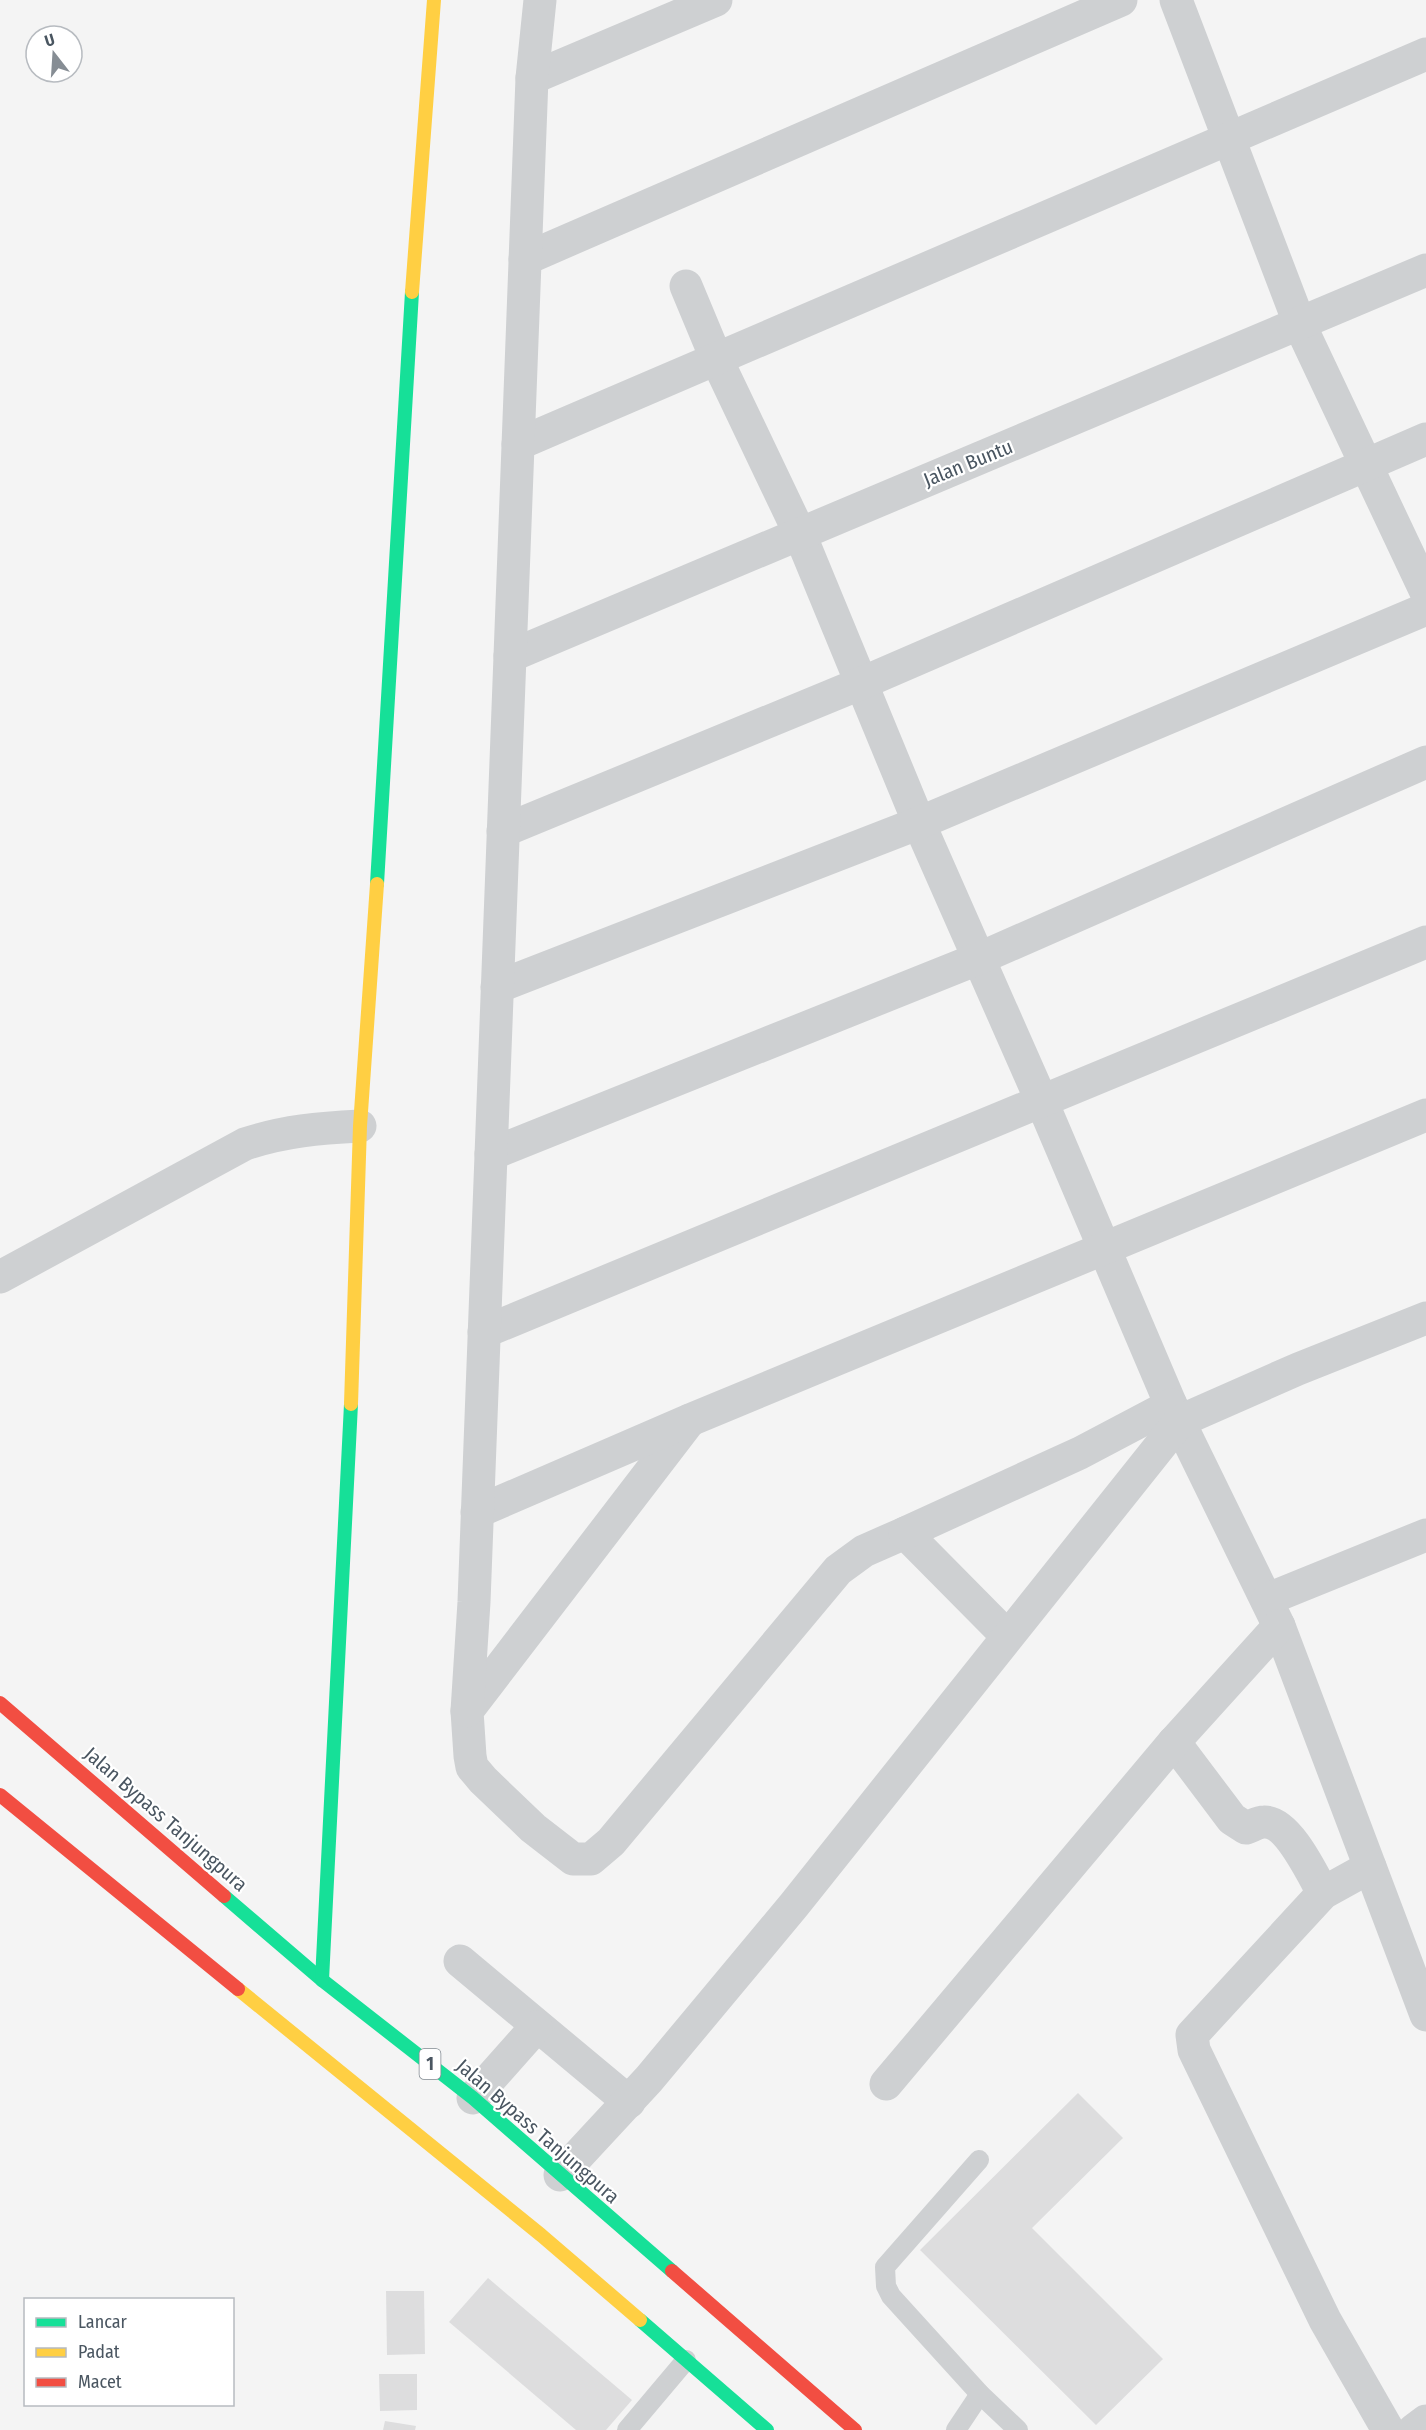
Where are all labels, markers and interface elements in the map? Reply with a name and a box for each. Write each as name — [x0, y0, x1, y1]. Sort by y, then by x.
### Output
north arrow — [24, 24, 84, 84]
text: U — [42, 30, 57, 51]
street label: Jalan Buntu — [920, 434, 1016, 492]
street label: Jalan Bypass Tanjungpura — [80, 1742, 252, 1896]
road number: 1 — [420, 2049, 440, 2079]
street label: Jalan Bypass Tanjungpura — [452, 2054, 624, 2208]
legend — [24, 2298, 234, 2406]
text: Lancar — [78, 2311, 127, 2333]
text: Padat — [78, 2341, 120, 2363]
text: Macet — [78, 2371, 122, 2393]

